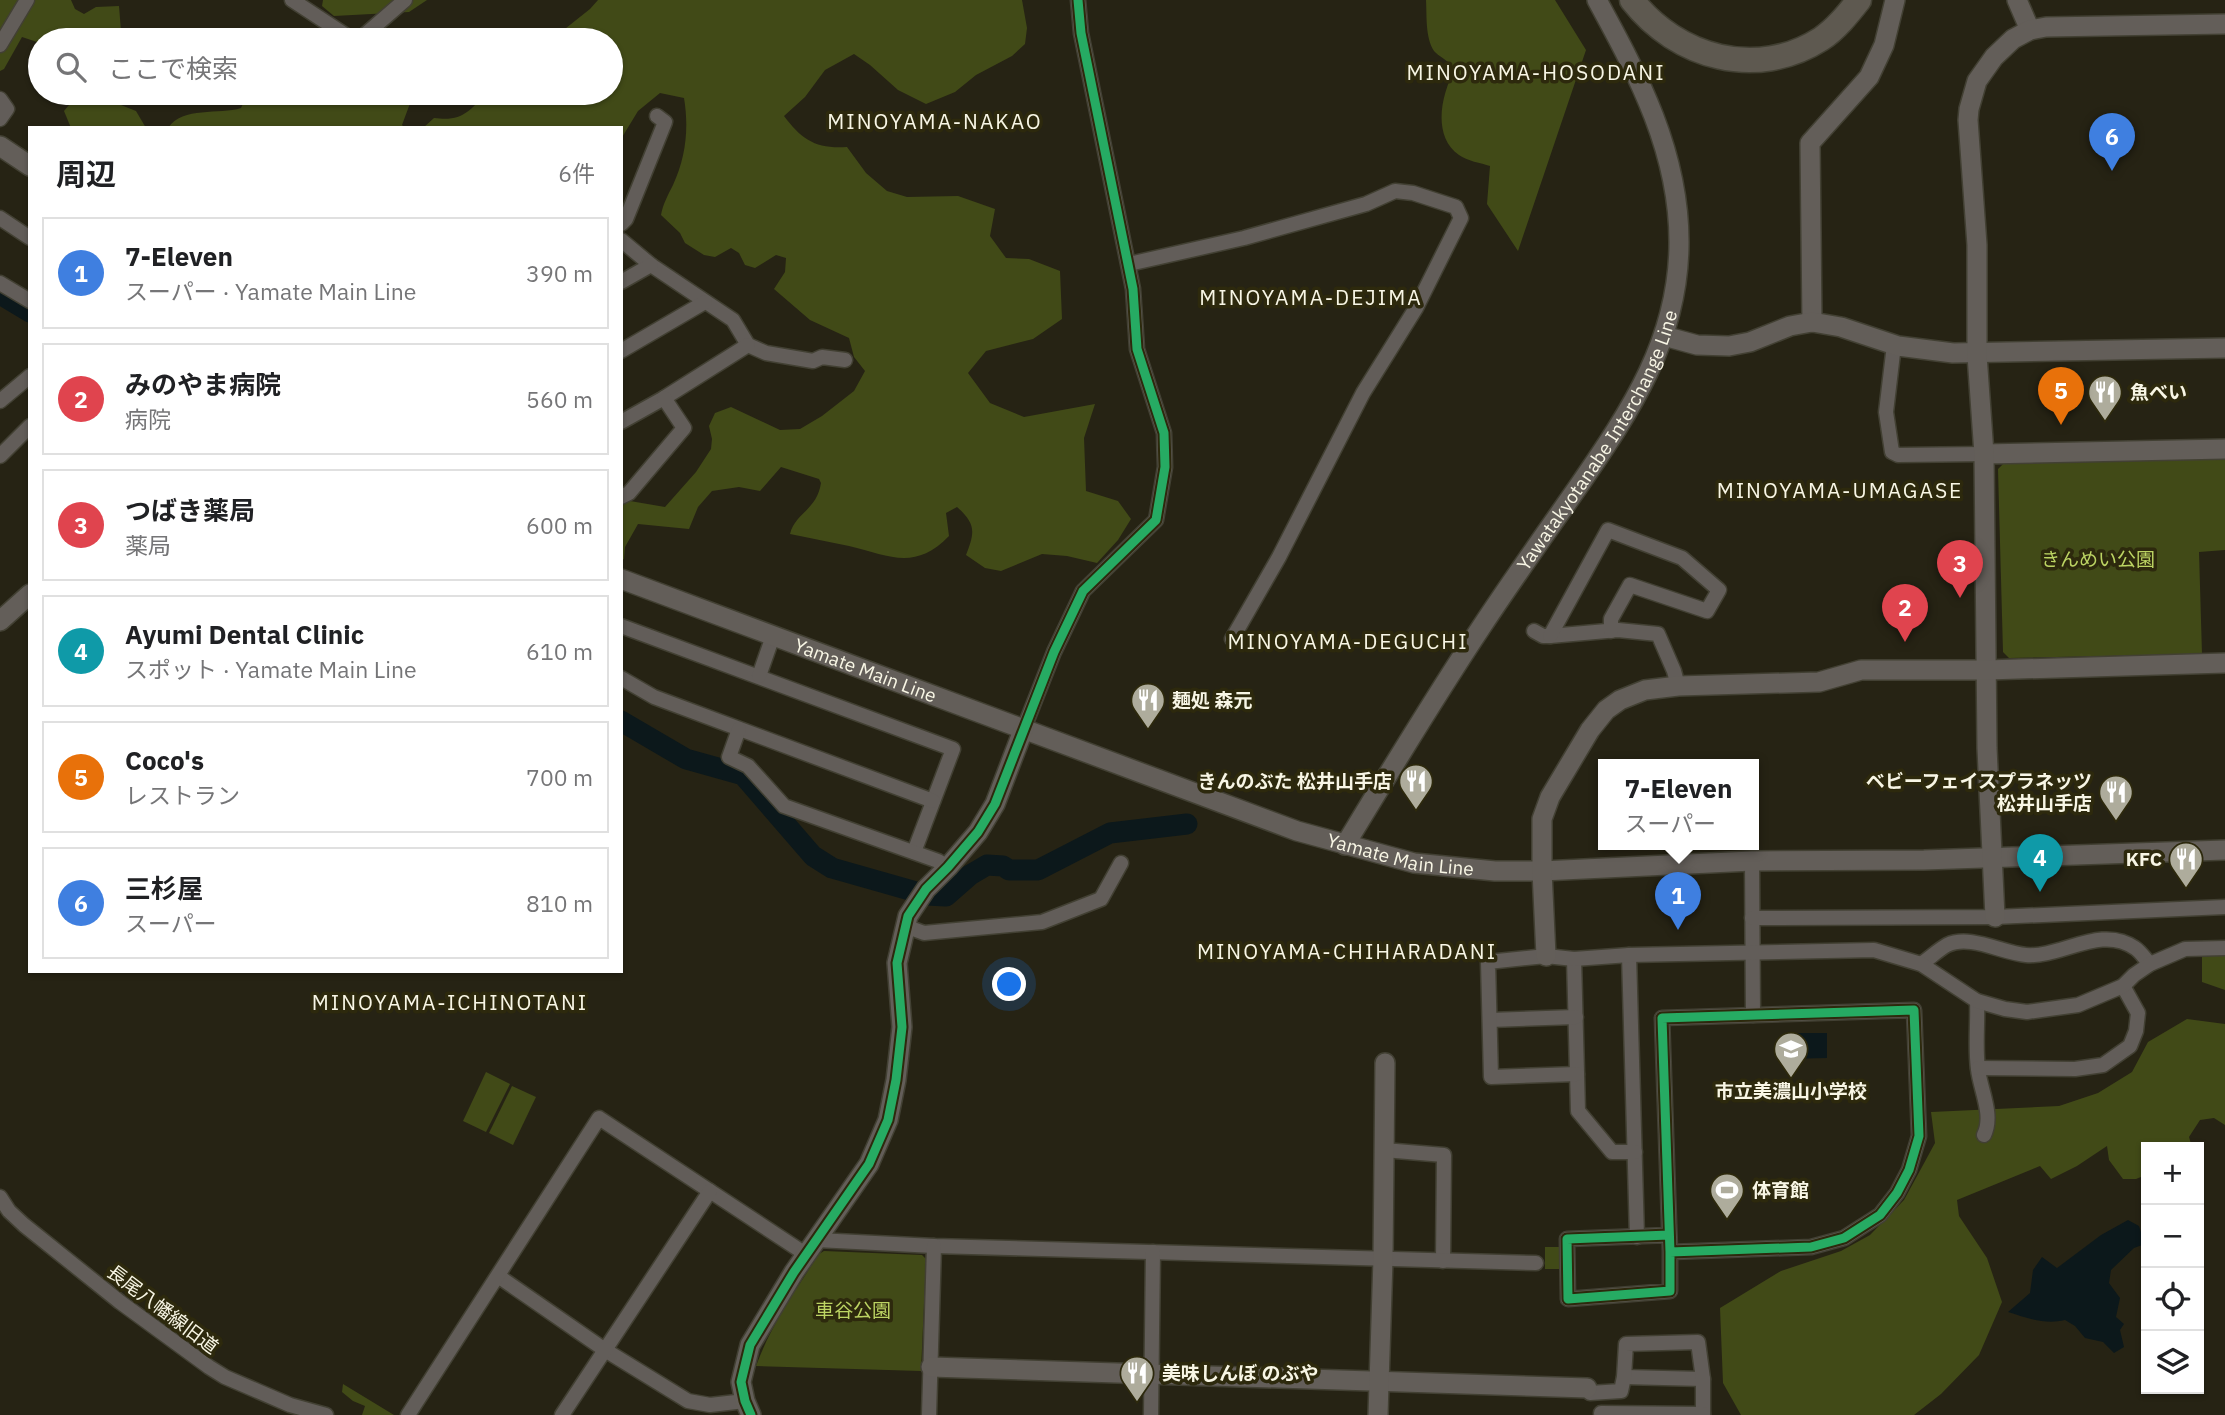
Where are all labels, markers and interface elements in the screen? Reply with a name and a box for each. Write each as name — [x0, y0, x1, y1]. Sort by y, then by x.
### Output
search box — [28, 28, 623, 105]
icon: search — [52, 48, 90, 86]
text: ここで検索 — [108, 51, 238, 85]
district label: MINOYAMA-HOSODANI — [1406, 58, 1666, 86]
district label: MINOYAMA-NAKAO — [827, 107, 1043, 135]
pin: 6 — [2089, 113, 2135, 171]
text: 周辺 — [56, 154, 116, 193]
text: 6件 — [558, 158, 595, 188]
text: 7-Eleven — [125, 239, 233, 273]
text: 1 — [74, 258, 88, 288]
text: 390 m — [526, 258, 593, 288]
text: スーパー · Yamate Main Line — [125, 276, 416, 306]
district label: MINOYAMA-DEJIMA — [1199, 283, 1423, 311]
street label: Yawatakyotanabe Interchange Line — [1511, 307, 1682, 575]
text: みのやま病院 — [125, 367, 281, 401]
pin: 5 — [2038, 367, 2084, 425]
restaurant icon: 魚べい — [2086, 373, 2124, 422]
place label: 魚べい — [2130, 380, 2187, 404]
text: 2 — [74, 384, 88, 414]
text: 560 m — [526, 384, 593, 414]
text: 病院 — [125, 404, 171, 434]
district label: MINOYAMA-UMAGASE — [1717, 476, 1963, 504]
text: つばき薬局 — [125, 493, 255, 527]
text: 3 — [74, 510, 88, 540]
text: 600 m — [526, 510, 593, 540]
text: 薬局 — [125, 530, 171, 560]
pin: 3 — [1937, 540, 1983, 598]
park label: きんめい公園 — [2041, 547, 2155, 571]
pin: 2 — [1882, 584, 1928, 642]
text: Ayumi Dental Clinic — [125, 617, 364, 651]
district label: MINOYAMA-DEGUCHI — [1227, 627, 1469, 655]
street label: Yamate Main Line — [791, 633, 940, 708]
text: 4 — [74, 636, 88, 666]
text: 610 m — [526, 636, 593, 666]
text: スポット · Yamate Main Line — [125, 654, 417, 684]
restaurant icon: 麺処 森元 — [1129, 681, 1167, 730]
place label: 麺処 森元 — [1172, 688, 1252, 712]
text: Coco's — [125, 743, 204, 777]
popup — [1598, 759, 1759, 850]
text: 5 — [74, 762, 88, 792]
text: 700 m — [526, 762, 593, 792]
restaurant icon: きんのぶた 松井山手店 — [1397, 762, 1435, 811]
place label: きんのぶた 松井山手店 — [1198, 769, 1392, 793]
place label: ベビーフェイスプラネッツ 松井山手店 — [1866, 769, 2092, 815]
text: 7-Eleven — [1625, 771, 1732, 805]
restaurant icon: ベビーフェイスプラネッツ 松井山手店 — [2097, 773, 2135, 822]
text: レストラン — [125, 780, 240, 810]
text: スーパー — [1625, 808, 1716, 838]
street label: Yamate Main Line — [1324, 828, 1475, 881]
pin: 4 — [2017, 834, 2063, 892]
restaurant icon: KFC — [2167, 840, 2205, 889]
place label: KFC — [2126, 847, 2162, 871]
text: 三杉屋 — [125, 871, 203, 905]
pin: 1 — [1655, 872, 1701, 930]
text: 6 — [74, 888, 88, 918]
text: 810 m — [526, 888, 593, 918]
text: スーパー — [125, 908, 217, 938]
district label: MINOYAMA-CHIHARADANI — [1197, 937, 1497, 965]
your location — [992, 967, 1026, 1001]
district label: MINOYAMA-ICHINOTANI — [312, 988, 588, 1016]
school or university icon: 市立美濃山小学校 — [1772, 1030, 1810, 1079]
place label: 市立美濃山小学校 — [1715, 1079, 1867, 1103]
map controls — [2141, 1142, 2204, 1394]
button: + — [2141, 1142, 2204, 1205]
sports icon: 体育館 — [1708, 1171, 1746, 1220]
place label: 体育館 — [1752, 1178, 1809, 1202]
button: − — [2141, 1205, 2204, 1268]
street label: 長尾八幡線旧道 — [103, 1259, 223, 1359]
button: locate — [2141, 1268, 2204, 1331]
park label: 車谷公園 — [815, 1298, 891, 1322]
button: layers — [2141, 1331, 2204, 1394]
restaurant icon: 美味しんぼ のぶや — [1118, 1354, 1156, 1403]
place label: 美味しんぼ のぶや — [1162, 1361, 1319, 1385]

